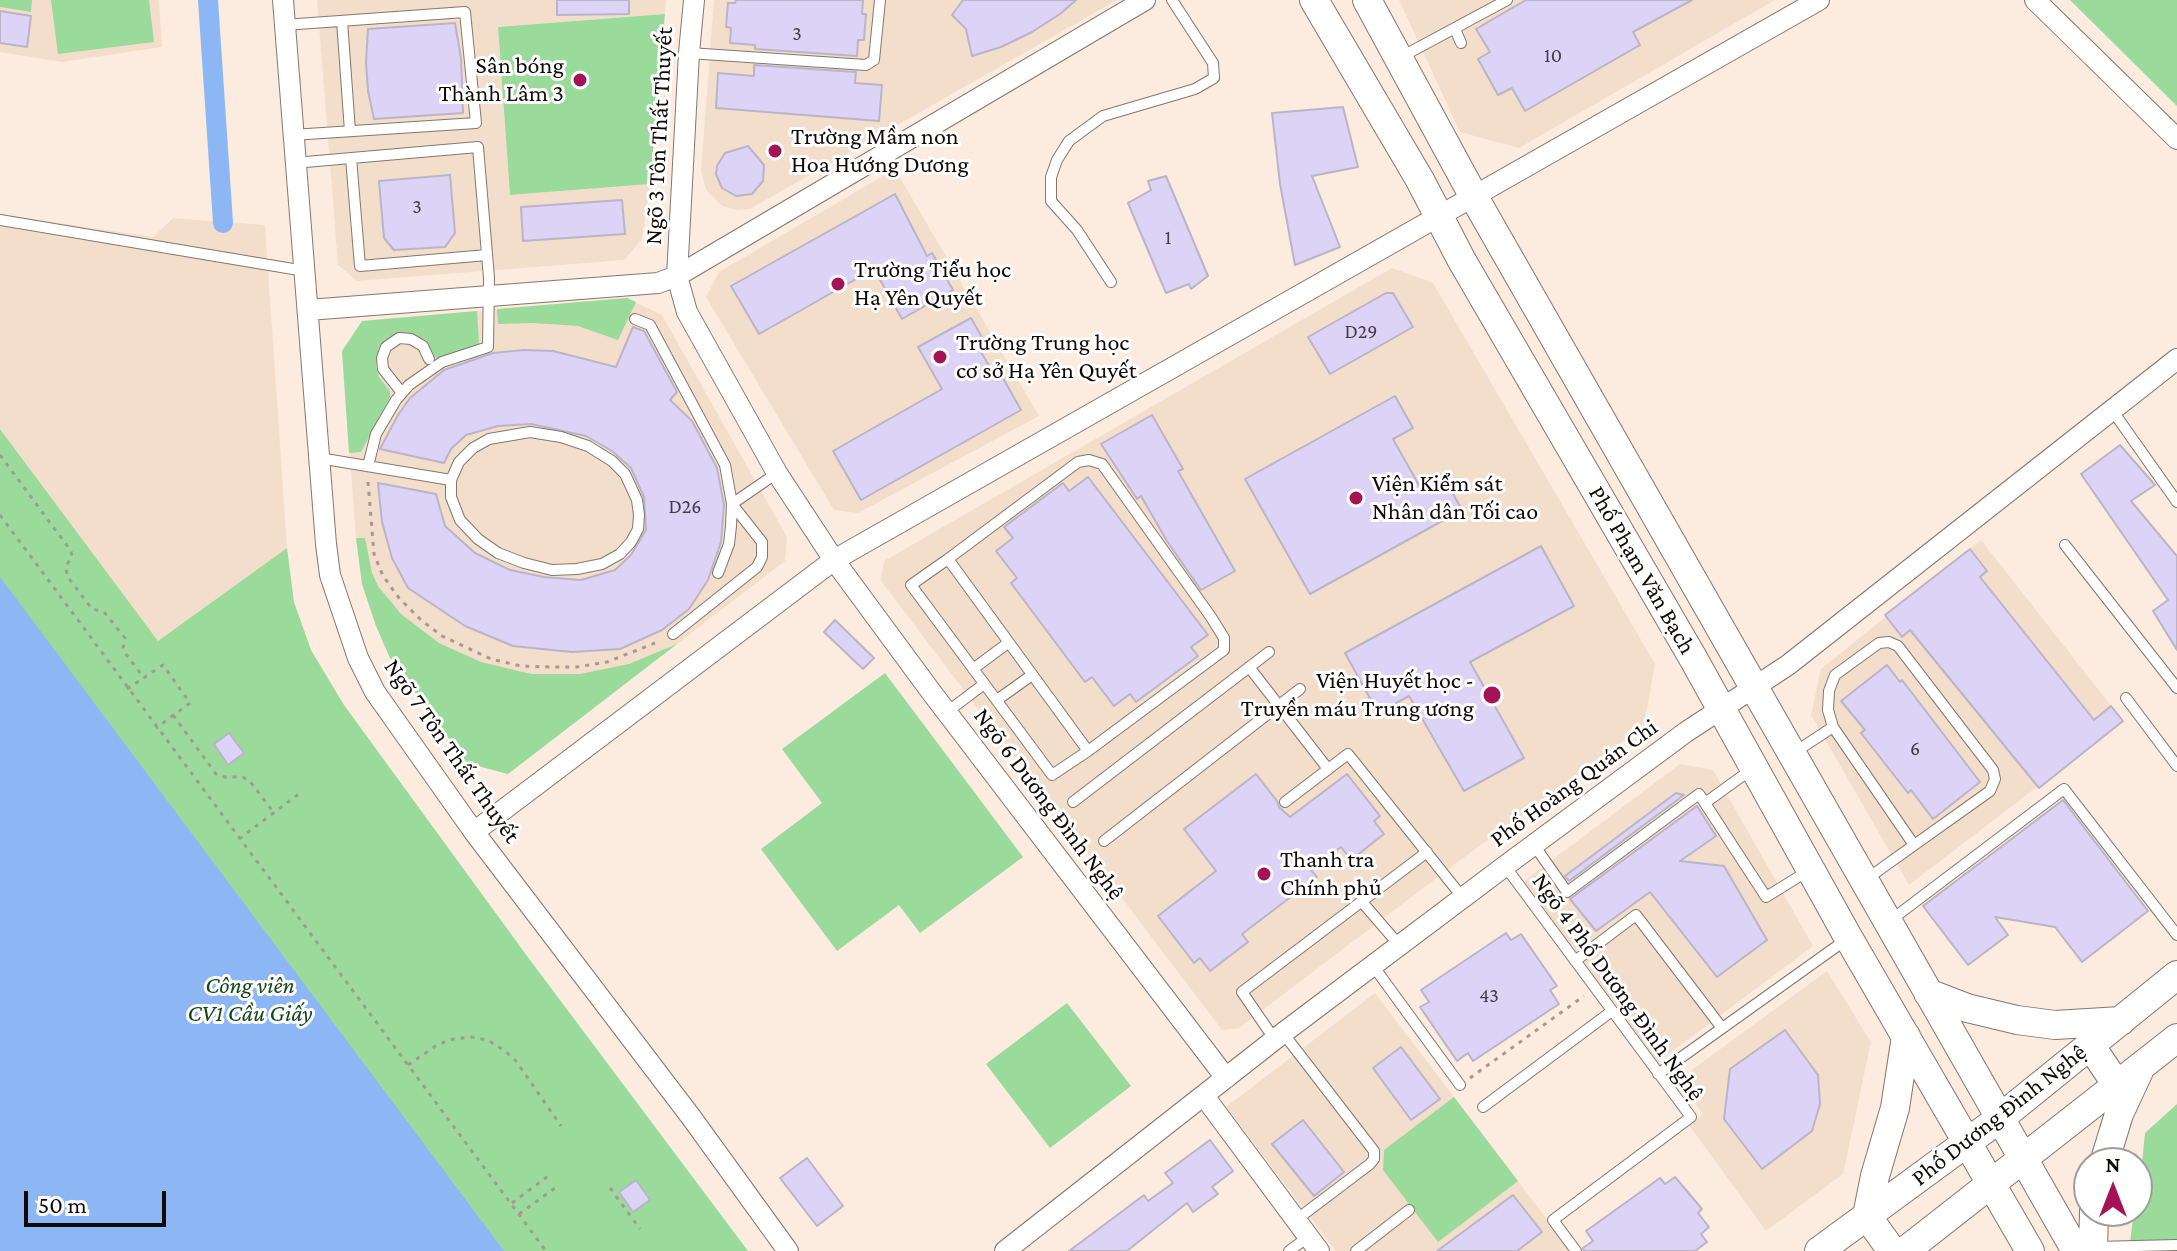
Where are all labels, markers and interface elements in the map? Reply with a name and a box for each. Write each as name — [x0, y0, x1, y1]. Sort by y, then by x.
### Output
house number: 3 — [792, 22, 802, 46]
street label: Ngõ 3 Tôn Thất Thuyết — [639, 26, 679, 246]
house number: 10 — [1544, 44, 1562, 68]
place label: Sân bóng Thành Lâm 3 — [438, 52, 564, 108]
marker: Sân bóng Thành Lâm 3 — [571, 71, 589, 89]
place label: Trường Mầm non Hoa Hướng Dương — [791, 123, 969, 179]
marker: Trường Mầm non Hoa Hướng Dương — [766, 142, 784, 160]
house number: 3 — [412, 195, 422, 219]
house number: 1 — [1165, 226, 1171, 250]
place label: Trường Tiểu học Hạ Yên Quyết — [854, 256, 1011, 312]
marker: Trường Tiểu học Hạ Yên Quyết — [829, 275, 847, 293]
house number: D29 — [1345, 320, 1377, 344]
place label: Trường Trung học cơ sở Hạ Yên Quyết — [956, 329, 1137, 385]
marker: Trường Trung học cơ sở Hạ Yên Quyết — [931, 348, 949, 366]
place label: Viện Kiểm sát Nhân dân Tối cao — [1372, 470, 1538, 526]
street label: Phố Phạm Văn Bạch — [1582, 481, 1702, 659]
marker: Viện Kiểm sát Nhân dân Tối cao — [1347, 489, 1365, 507]
house number: D26 — [669, 495, 701, 519]
street label: Ngõ 7 Tôn Thất Thuyết — [378, 653, 526, 849]
place label: Viện Huyết học - Truyền máu Trung ương — [1241, 667, 1474, 723]
marker: Viện Huyết học - Truyền máu Trung ương — [1481, 684, 1503, 706]
street label: Ngõ 6 Dương Đình Nghệ — [967, 702, 1131, 906]
street label: Phố Hoàng Quán Chi — [1485, 713, 1663, 853]
house number: 6 — [1910, 737, 1920, 761]
place label: Thanh tra Chính phủ — [1280, 846, 1382, 902]
marker: Thanh tra Chính phủ — [1255, 865, 1273, 883]
street label: Ngõ 4 Phố Dương Đình Nghệ — [1526, 868, 1710, 1106]
park label: Công viên CV1 Cầu Giấy — [187, 972, 313, 1028]
house number: 43 — [1479, 984, 1499, 1008]
street label: Phố Dương Đình Nghệ — [1906, 1038, 2092, 1192]
north arrow — [2073, 1147, 2153, 1227]
text: N — [2106, 1152, 2121, 1177]
scale bar — [28, 1175, 170, 1225]
text: 50 m — [38, 1191, 87, 1218]

